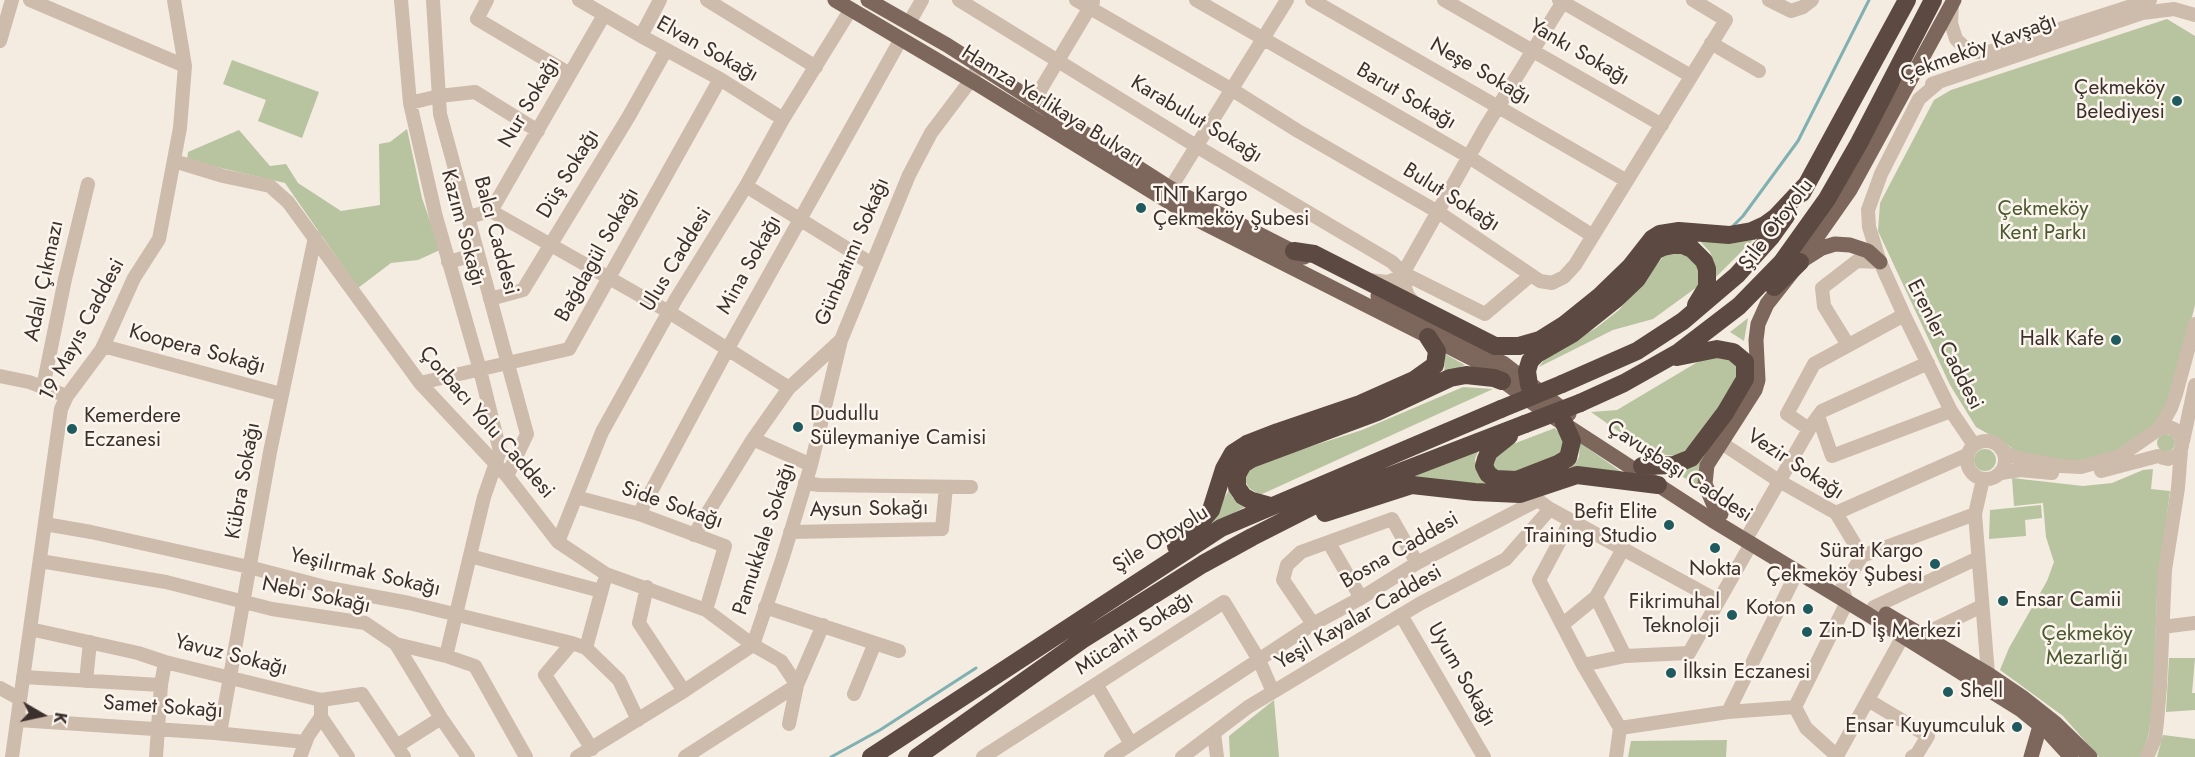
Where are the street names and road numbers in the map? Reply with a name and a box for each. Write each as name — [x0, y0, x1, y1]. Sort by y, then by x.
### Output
street label: Çekmeköy Kavşağı — [1897, 9, 2061, 89]
street label: Elvan Sokağı — [652, 12, 762, 88]
street label: Yankı Sokağı — [1524, 14, 1634, 92]
street label: Neşe Sokağı — [1425, 33, 1535, 111]
street label: Hamza Yerlikaya Bulvarı — [956, 41, 1148, 173]
street label: Nur Sokağı — [494, 53, 566, 153]
street label: Barut Sokağı — [1352, 58, 1460, 136]
street label: Karabulut Sokağı — [1126, 71, 1266, 169]
street label: Düş Sokağı — [532, 125, 606, 223]
street label: Bulut Sokağı — [1398, 158, 1504, 238]
street label: Kazım Sokağı — [434, 167, 490, 289]
street label: Balcı Caddesi — [467, 174, 523, 298]
street label: Günbatımı Sokağı — [810, 174, 896, 330]
street label: Şile Otoyolu — [1734, 174, 1820, 276]
street label: Bağdagül Sokağı — [551, 183, 645, 327]
street label: Ulus Caddesi — [636, 203, 718, 317]
street label: Mina Sokağı — [712, 211, 788, 319]
street label: Adalı Çıkmazı — [20, 218, 70, 344]
street label: 19 Mayıs Caddesi — [35, 255, 131, 405]
street label: Erenler Caddesi — [1900, 276, 1988, 414]
street label: Koopera Sokağı — [126, 320, 268, 380]
street label: Çorbacı Yolu Caddesi — [413, 342, 559, 504]
street label: Çavuşbaşı Caddesi — [1601, 416, 1757, 528]
street label: Kübra Sokağı — [221, 421, 267, 541]
street label: Vezir Sokağı — [1742, 424, 1848, 506]
street label: Pamukkale Sokağı — [729, 460, 801, 618]
street label: Side Sokağı — [618, 477, 726, 535]
street label: Aysun Sokağı — [809, 496, 929, 524]
street label: Şile Otoyolu — [1109, 501, 1213, 579]
street label: Bosna Caddesi — [1336, 507, 1464, 595]
street label: Yeşilırmak Sokağı — [287, 543, 443, 603]
street label: Yeşil Kayalar Caddesi — [1271, 560, 1447, 676]
street label: Nebi Sokağı — [259, 572, 373, 620]
street label: Mücahit Sokağı — [1071, 586, 1199, 682]
street label: Uyum Sokağı — [1421, 619, 1501, 731]
street label: Yavuz Sokağı — [172, 630, 290, 682]
street label: Samet Sokağı — [102, 691, 224, 725]

